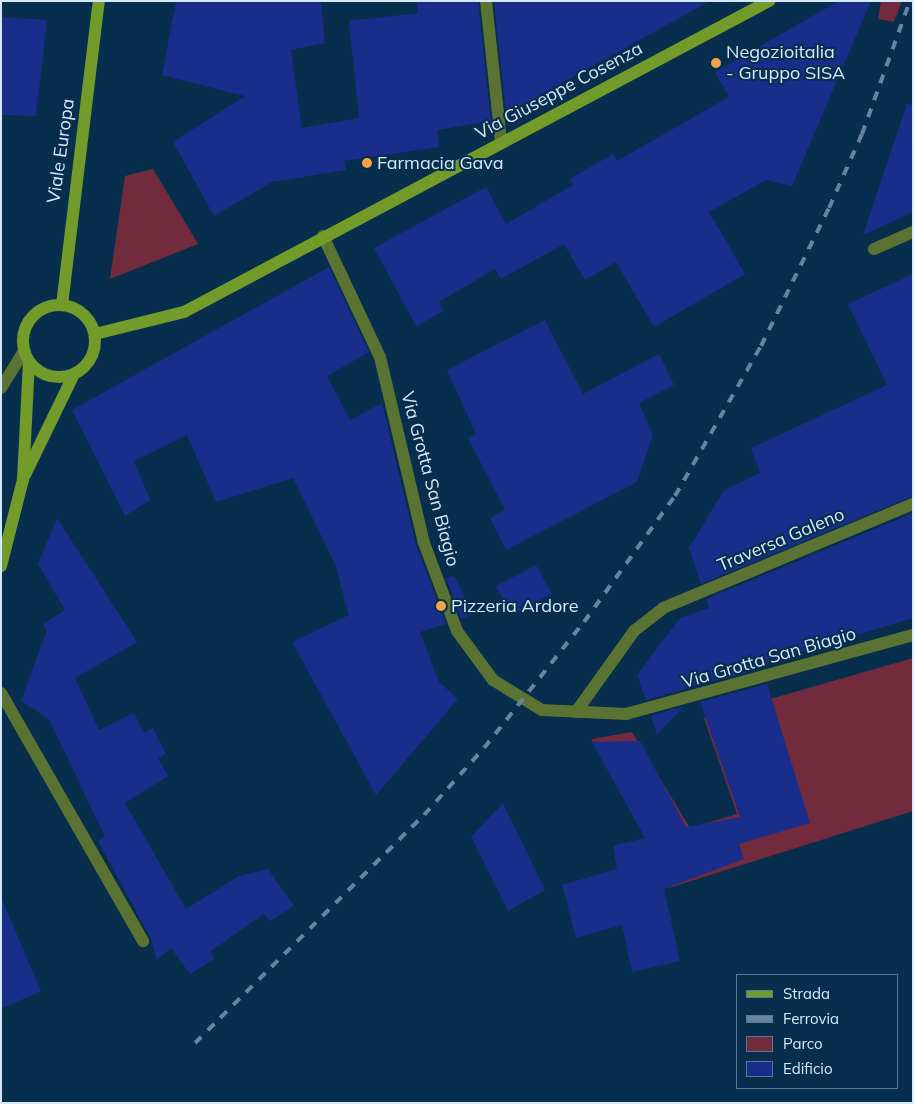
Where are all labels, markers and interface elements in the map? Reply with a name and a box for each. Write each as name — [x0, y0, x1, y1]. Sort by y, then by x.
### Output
street label: Via Giuseppe Cosenza — [472, 38, 646, 144]
place label: Negozioitalia - Gruppo SISA — [726, 42, 845, 84]
marker: Negozioitalia - Gruppo SISA — [710, 57, 722, 69]
street label: Viale Europa — [43, 97, 79, 205]
place label: Farmacia Gava — [377, 152, 503, 174]
marker: Farmacia Gava — [361, 157, 373, 169]
street label: Via Grotta San Biagio — [396, 389, 464, 569]
street label: Traversa Galeno — [714, 504, 848, 576]
place label: Pizzeria Ardore — [451, 595, 579, 617]
marker: Pizzeria Ardore — [435, 600, 447, 612]
street label: Via Grotta San Biagio — [680, 623, 858, 693]
legend — [736, 974, 899, 1089]
text: Strada — [783, 984, 830, 1003]
text: Ferrovia — [783, 1009, 839, 1028]
text: Parco — [783, 1034, 823, 1053]
text: Edificio — [783, 1059, 833, 1078]

